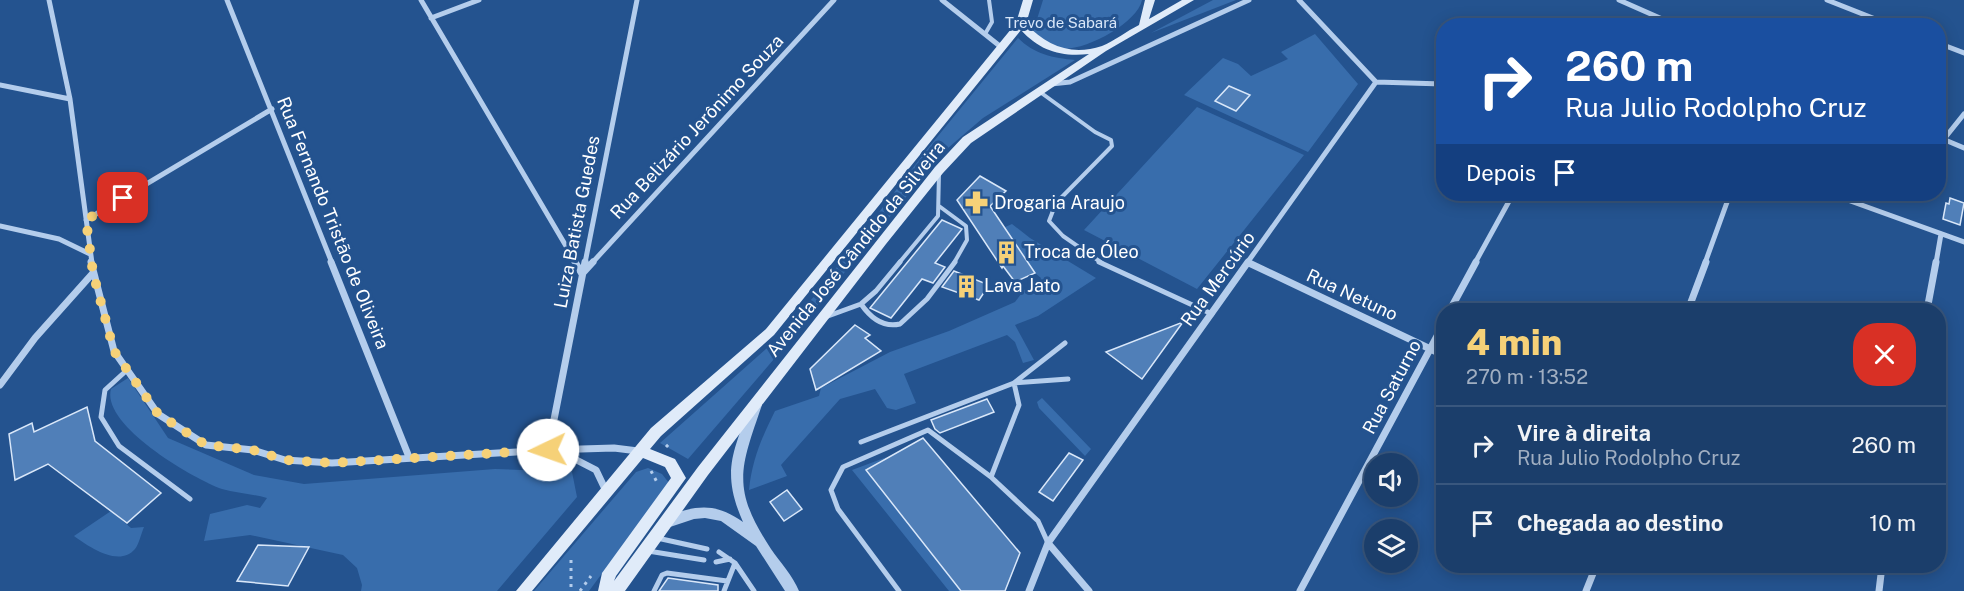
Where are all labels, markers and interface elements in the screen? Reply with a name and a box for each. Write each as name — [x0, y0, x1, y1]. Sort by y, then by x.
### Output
park label: Trevo de Sabará — [1005, 14, 1117, 31]
street label: Rua Belizário Jerônimo Souza — [606, 30, 788, 223]
text: 260 m — [1565, 41, 1693, 90]
icon: right — [1466, 42, 1544, 120]
text: Rua Julio Rodolpho Cruz — [1565, 91, 1867, 123]
street label: Rua Fernando Tristão de Oliveira — [273, 94, 394, 352]
street label: Luiza Batista Guedes — [549, 134, 604, 310]
street label: Avenida José Cândido da Silveira — [762, 137, 949, 361]
icon: arrive — [1548, 156, 1581, 189]
text: Depois — [1466, 160, 1536, 186]
pin — [97, 172, 148, 223]
icon: arrive — [106, 181, 139, 214]
pharmacy icon: Drogaria Araujo — [963, 190, 989, 216]
place label: Drogaria Araujo — [994, 192, 1125, 213]
street label: Rua Mercúrio — [1176, 227, 1259, 330]
building icon: Troca de Óleo — [993, 239, 1019, 265]
place label: Troca de Óleo — [1024, 240, 1139, 262]
street label: Rua Netuno — [1303, 264, 1401, 325]
building icon: Lava Jato — [953, 273, 979, 299]
place label: Lava Jato — [984, 275, 1060, 296]
text: 4 min — [1466, 321, 1562, 363]
button: close — [1853, 323, 1916, 386]
street label: Rua Saturno — [1358, 336, 1425, 437]
text: 270 m · 13:52 — [1466, 365, 1588, 389]
position arrow — [516, 418, 580, 482]
text: Vire à direita — [1517, 420, 1651, 446]
icon: right — [1466, 429, 1499, 462]
text: 260 m — [1851, 432, 1916, 458]
text: Rua Julio Rodolpho Cruz — [1517, 446, 1740, 470]
map controls — [1364, 453, 1418, 573]
button: sound — [1364, 453, 1418, 507]
icon: arrive — [1466, 507, 1499, 540]
text: Chegada ao destino — [1517, 510, 1723, 536]
text: 10 m — [1869, 510, 1916, 536]
button: layers — [1364, 519, 1418, 573]

